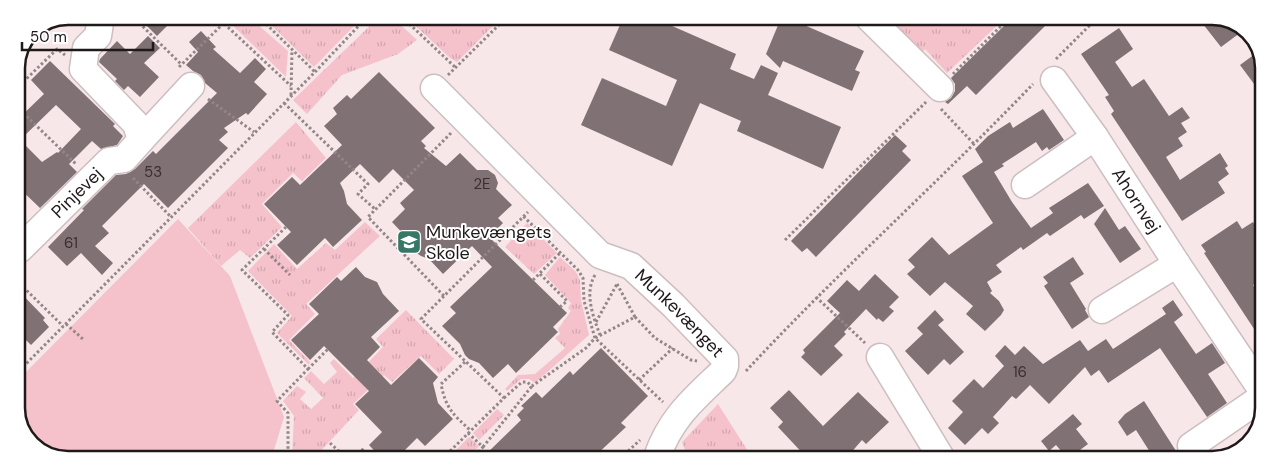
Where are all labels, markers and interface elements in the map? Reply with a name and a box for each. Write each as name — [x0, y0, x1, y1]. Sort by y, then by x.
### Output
scale bar — [22, 20, 154, 52]
text: 50 m — [30, 27, 67, 47]
street label: Pinjevej — [46, 162, 108, 223]
house number: 53 — [144, 162, 162, 182]
street label: Ahornvej — [1106, 163, 1166, 238]
house number: 2E — [473, 174, 491, 194]
place label: Munkevængets Skole — [426, 220, 552, 265]
school or university icon: Munkevængets Skole — [396, 229, 422, 255]
house number: 61 — [64, 233, 78, 253]
street label: Munkevænget — [630, 264, 729, 363]
house number: 16 — [1013, 362, 1027, 382]

